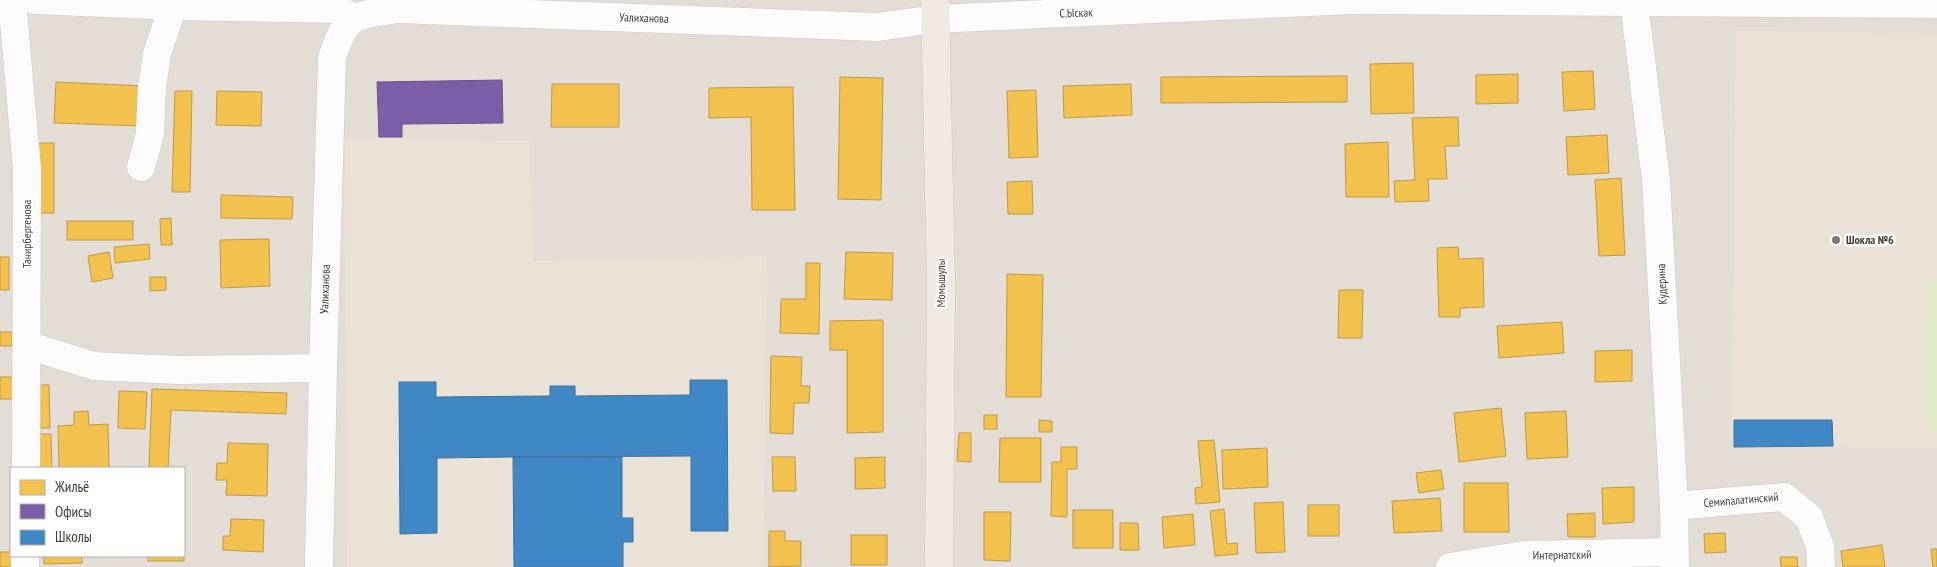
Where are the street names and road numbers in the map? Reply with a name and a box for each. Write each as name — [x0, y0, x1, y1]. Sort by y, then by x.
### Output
street label: С.Ыскак — [1059, 4, 1093, 21]
street label: Уалиханова — [619, 9, 669, 26]
street label: Танирбергенова — [19, 200, 34, 268]
street label: Момышулы — [933, 259, 948, 307]
street label: Кудерина — [1653, 263, 1670, 305]
street label: Уалиханова — [316, 264, 333, 314]
street label: Семипалатинский — [1703, 489, 1779, 510]
street label: Интернатский — [1532, 546, 1592, 563]

